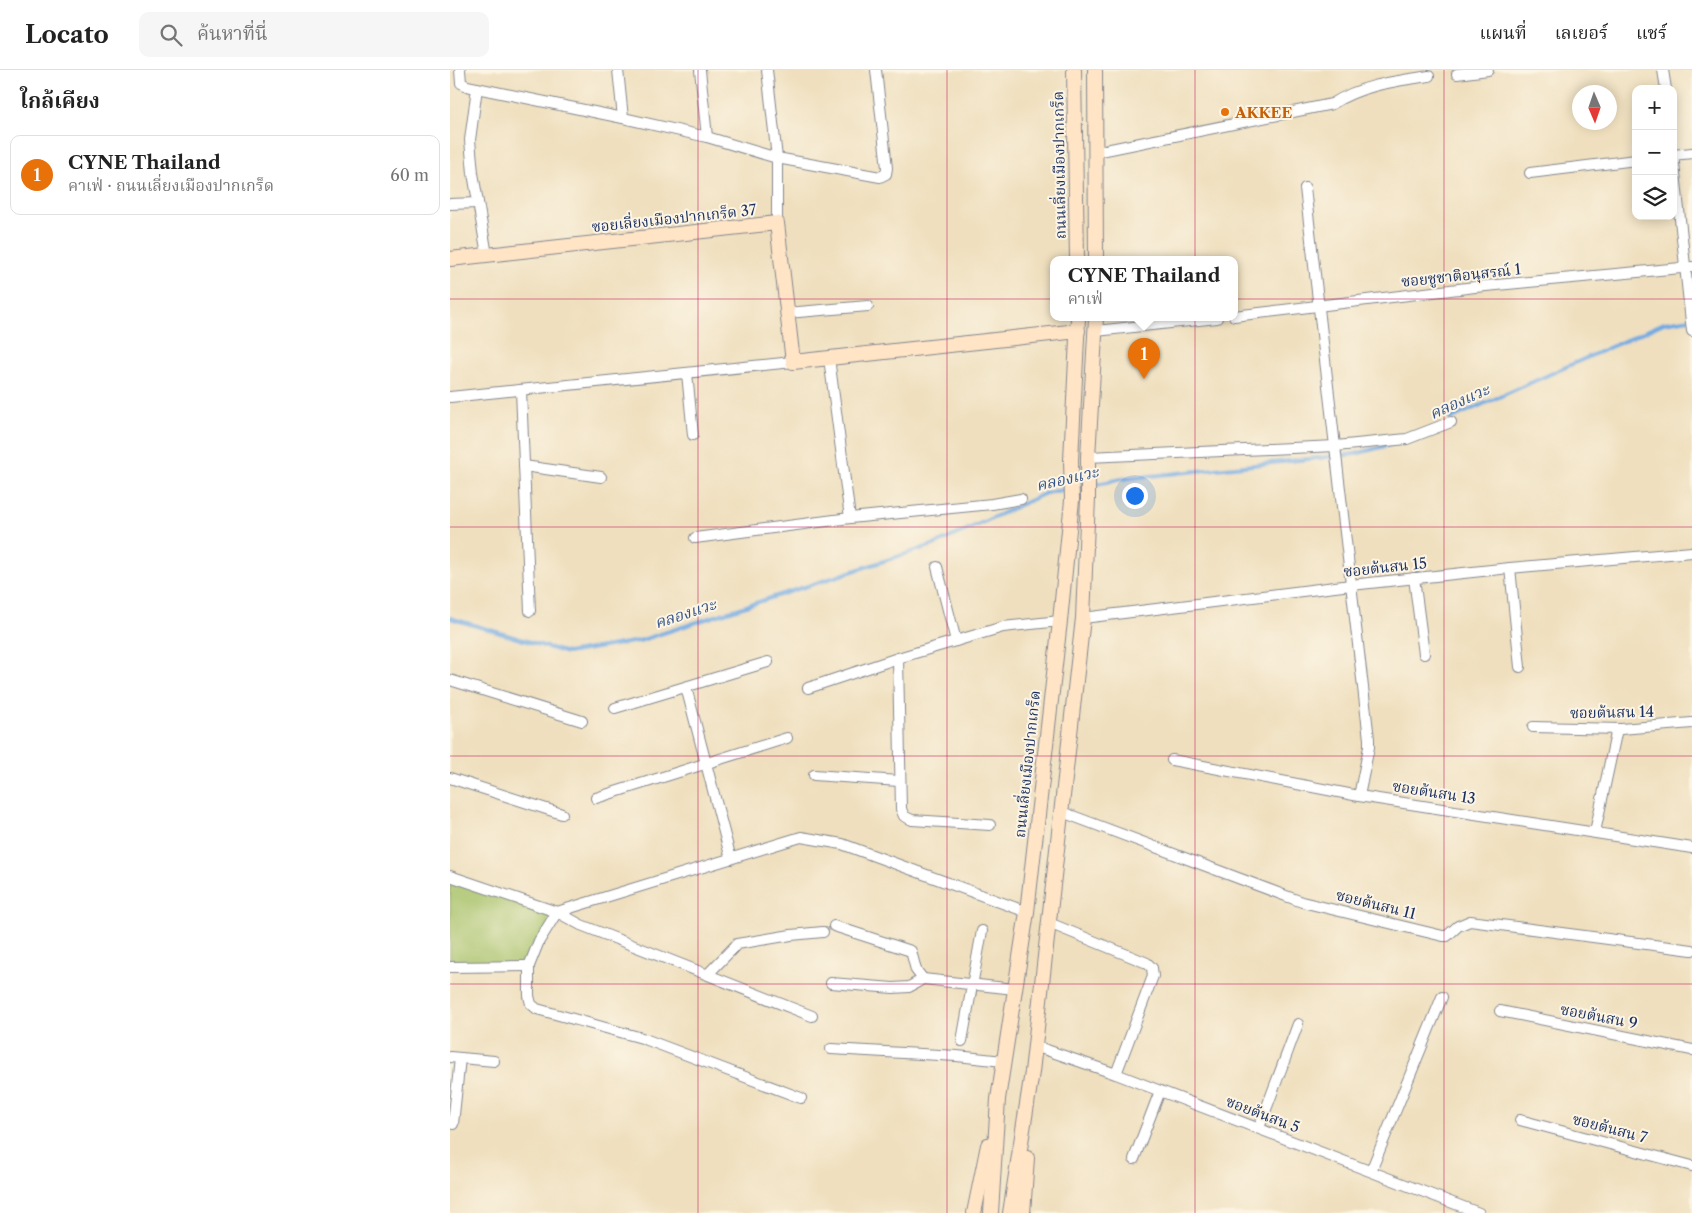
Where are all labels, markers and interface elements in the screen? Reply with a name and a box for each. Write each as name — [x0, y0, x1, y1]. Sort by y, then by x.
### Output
search box — [139, 12, 489, 57]
text: Locato — [25, 20, 109, 49]
icon: search — [157, 21, 185, 49]
text: ค้นหาที่นี่ — [197, 22, 268, 45]
text: แผนที่ — [1479, 22, 1527, 44]
text: เลเยอร์ — [1555, 22, 1608, 44]
text: แชร์ — [1636, 22, 1667, 44]
north arrow — [1572, 85, 1617, 130]
map controls — [1632, 85, 1677, 220]
button: + — [1632, 85, 1677, 130]
text: ใกล้เคียง — [20, 88, 100, 113]
street label: ถนนเลี่ยงเมืองปากเกร็ด — [1047, 91, 1070, 239]
place label: AKKEE — [1234, 103, 1292, 122]
marker: AKKEE — [1219, 106, 1231, 118]
button: − — [1632, 130, 1677, 175]
text: CYNE Thailand — [68, 151, 221, 174]
text: 1 — [33, 165, 41, 185]
text: 60 m — [390, 165, 429, 185]
text: คาเฟ่ · ถนนเลี่ยงเมืองปากเกร็ด — [68, 175, 274, 195]
button: layers — [1632, 175, 1677, 220]
street label: ซอยเลี่ยงเมืองปากเกร็ด 37 — [591, 199, 758, 236]
popup — [1050, 256, 1238, 321]
street label: ซอยชูชาติอนุสรณ์ 1 — [1400, 259, 1523, 293]
text: CYNE Thailand — [1068, 264, 1220, 287]
text: คาเฟ่ — [1068, 288, 1103, 308]
pin: 1 — [1128, 338, 1160, 379]
water label: คลองแวะ — [1426, 378, 1493, 423]
water label: คลองแวะ — [1034, 461, 1101, 495]
your location — [1122, 483, 1148, 509]
street label: ซอยต้นสน 15 — [1342, 553, 1428, 581]
water label: คลองแวะ — [652, 593, 719, 632]
street label: ถนนเลี่ยงเมืองปากเกร็ด — [1009, 689, 1044, 839]
street label: ซอยต้นสน 14 — [1570, 702, 1654, 722]
street label: ซอยต้นสน 13 — [1391, 776, 1477, 808]
street label: ซอยต้นสน 11 — [1334, 885, 1419, 923]
street label: ซอยต้นสน 9 — [1559, 999, 1639, 1033]
street label: ซอยต้นสน 5 — [1223, 1091, 1303, 1137]
street label: ซอยต้นสน 7 — [1570, 1109, 1650, 1147]

